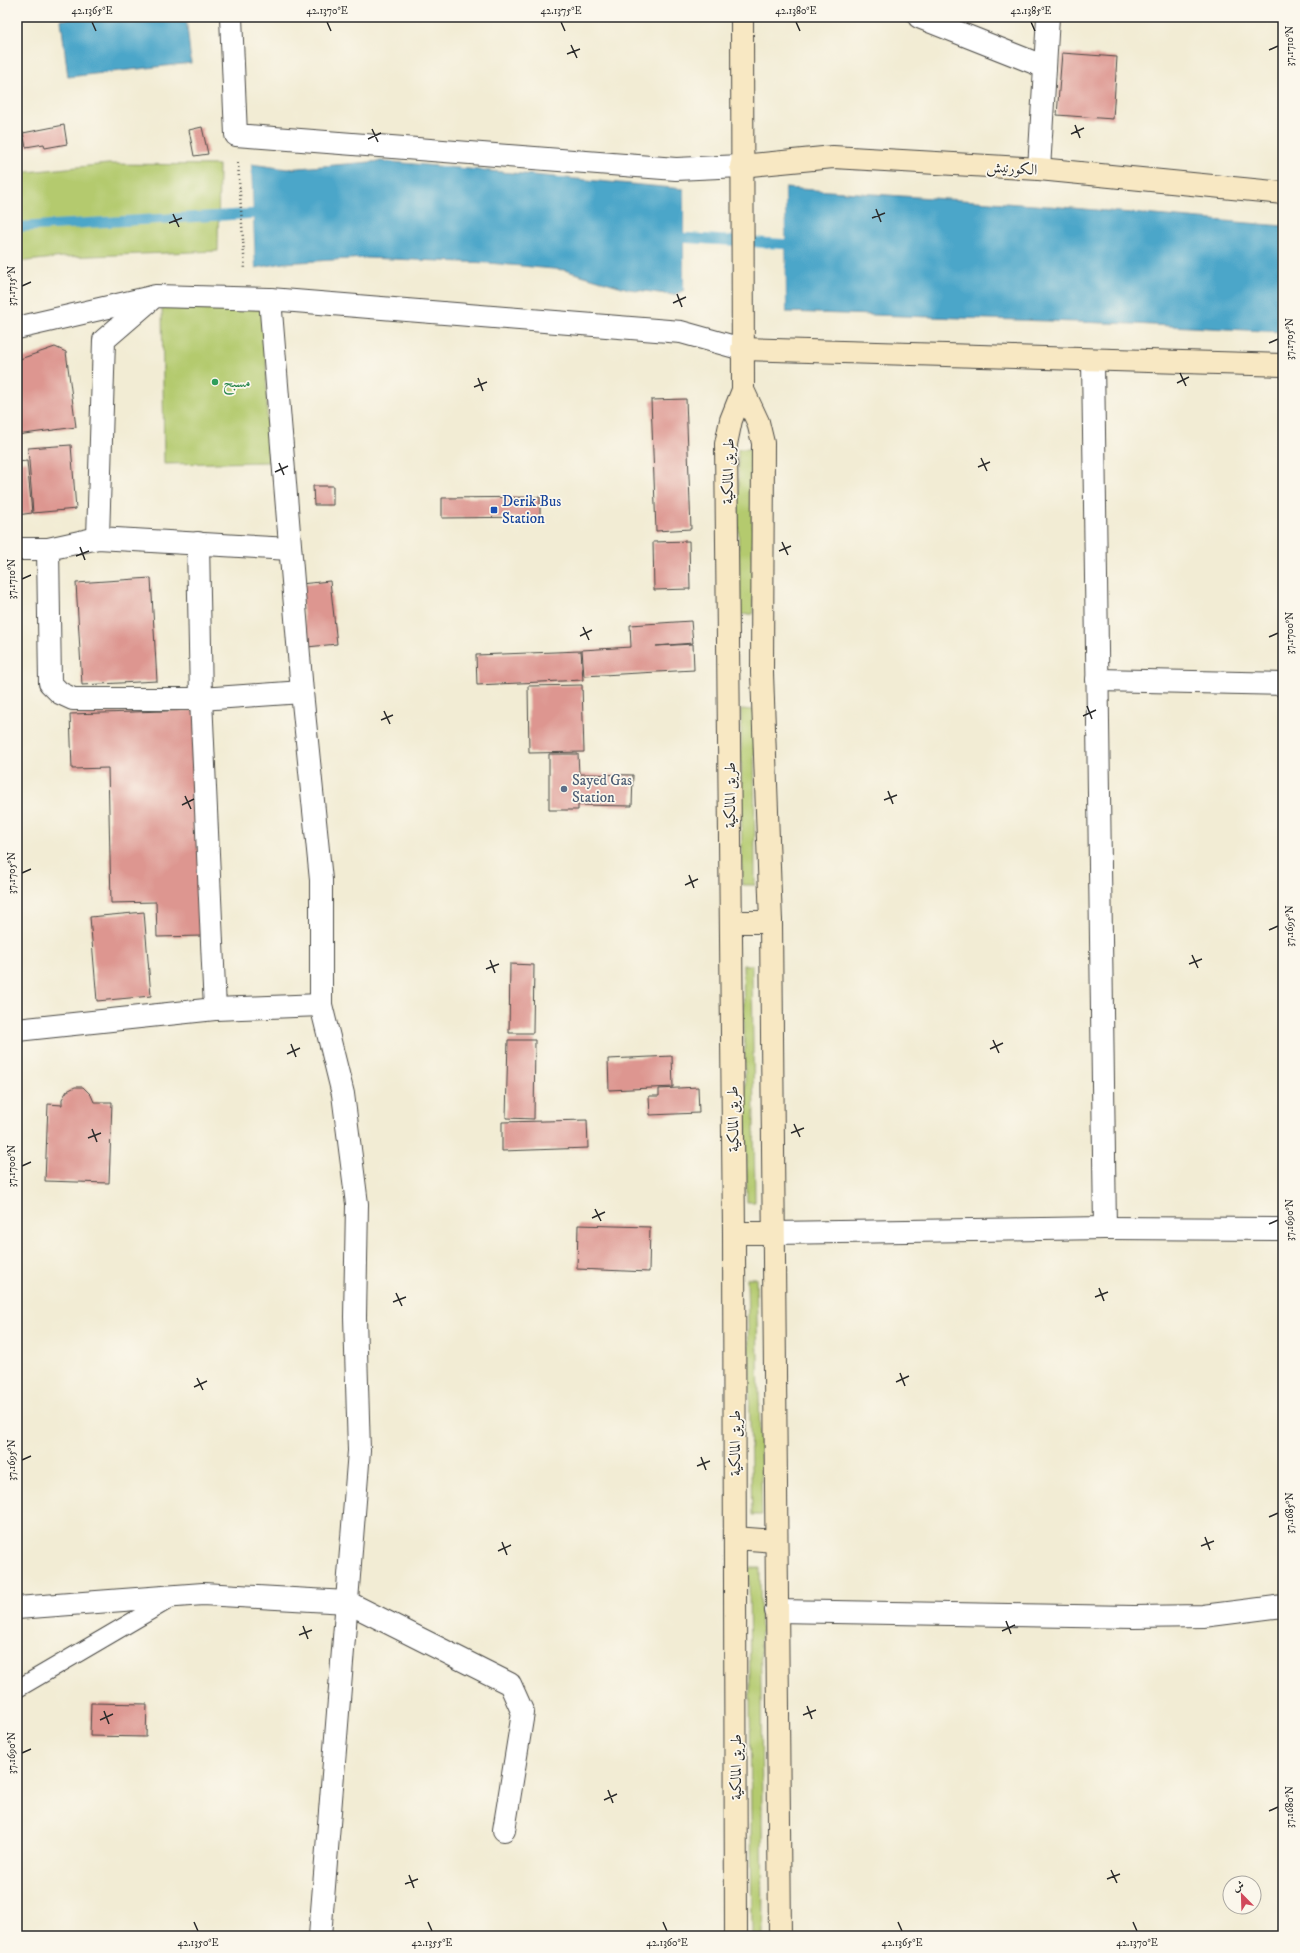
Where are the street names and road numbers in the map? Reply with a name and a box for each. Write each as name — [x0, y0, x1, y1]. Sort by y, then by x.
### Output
street label: الكورنيش — [986, 157, 1038, 180]
street label: طريق المالكية — [718, 438, 739, 504]
street label: طريق المالكية — [721, 762, 740, 828]
street label: طريق المالكية — [723, 1086, 744, 1152]
street label: طريق المالكية — [726, 1410, 745, 1476]
street label: طريق المالكية — [727, 1734, 746, 1800]

